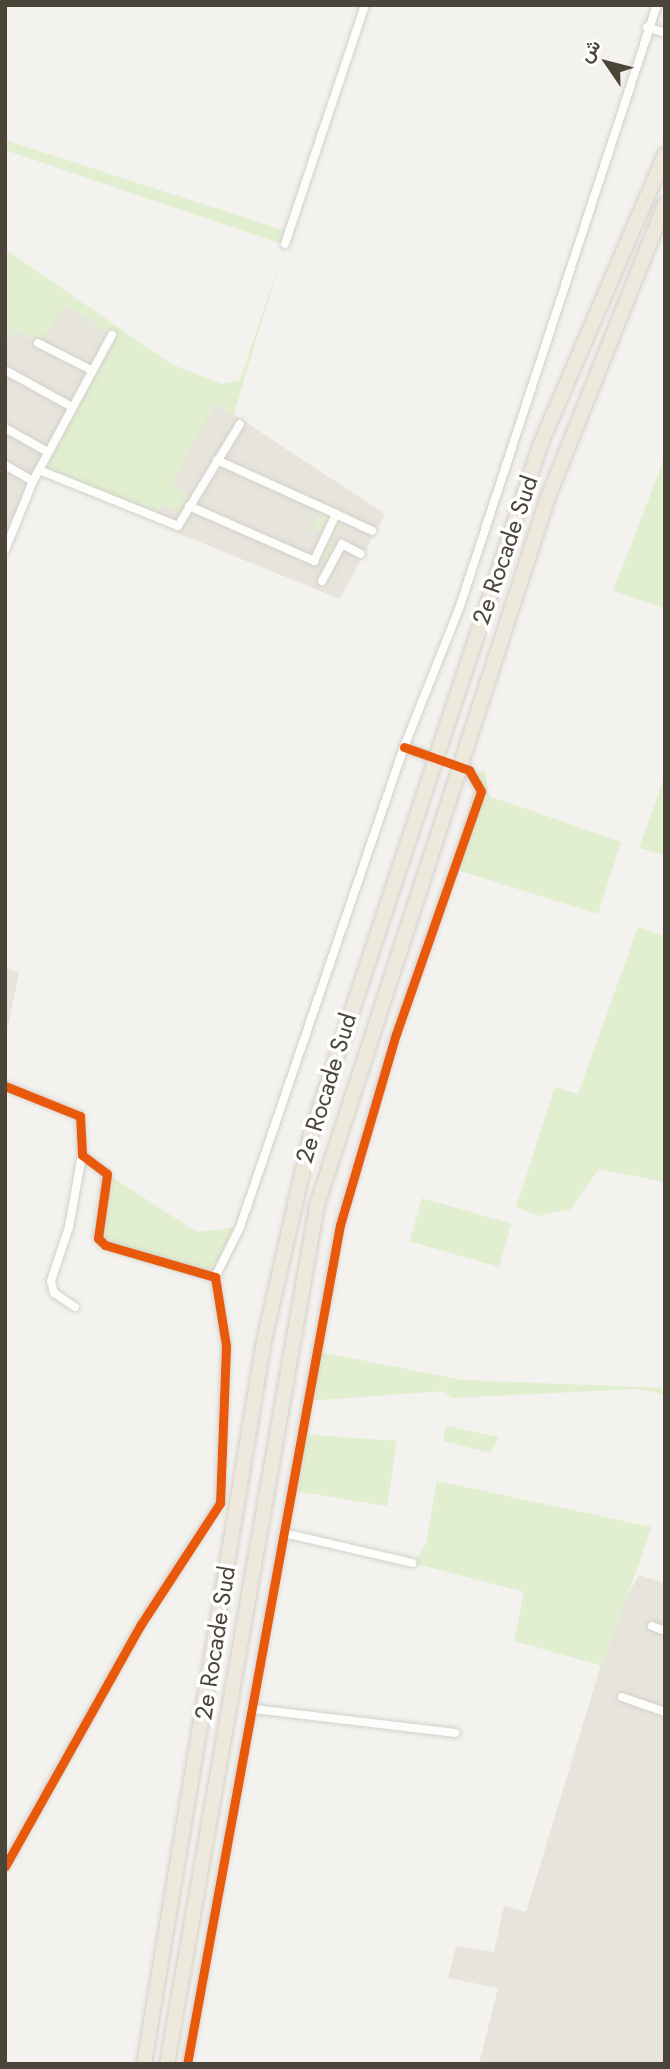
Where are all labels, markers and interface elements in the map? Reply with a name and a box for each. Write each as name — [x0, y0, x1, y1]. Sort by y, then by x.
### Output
north arrow — [572, 28, 642, 98]
text: ش — [572, 34, 607, 68]
street label: 2e Rocade Sud — [466, 472, 544, 628]
street label: 2e Rocade Sud — [290, 1009, 362, 1167]
street label: 2e Rocade Sud — [189, 1564, 241, 1722]

